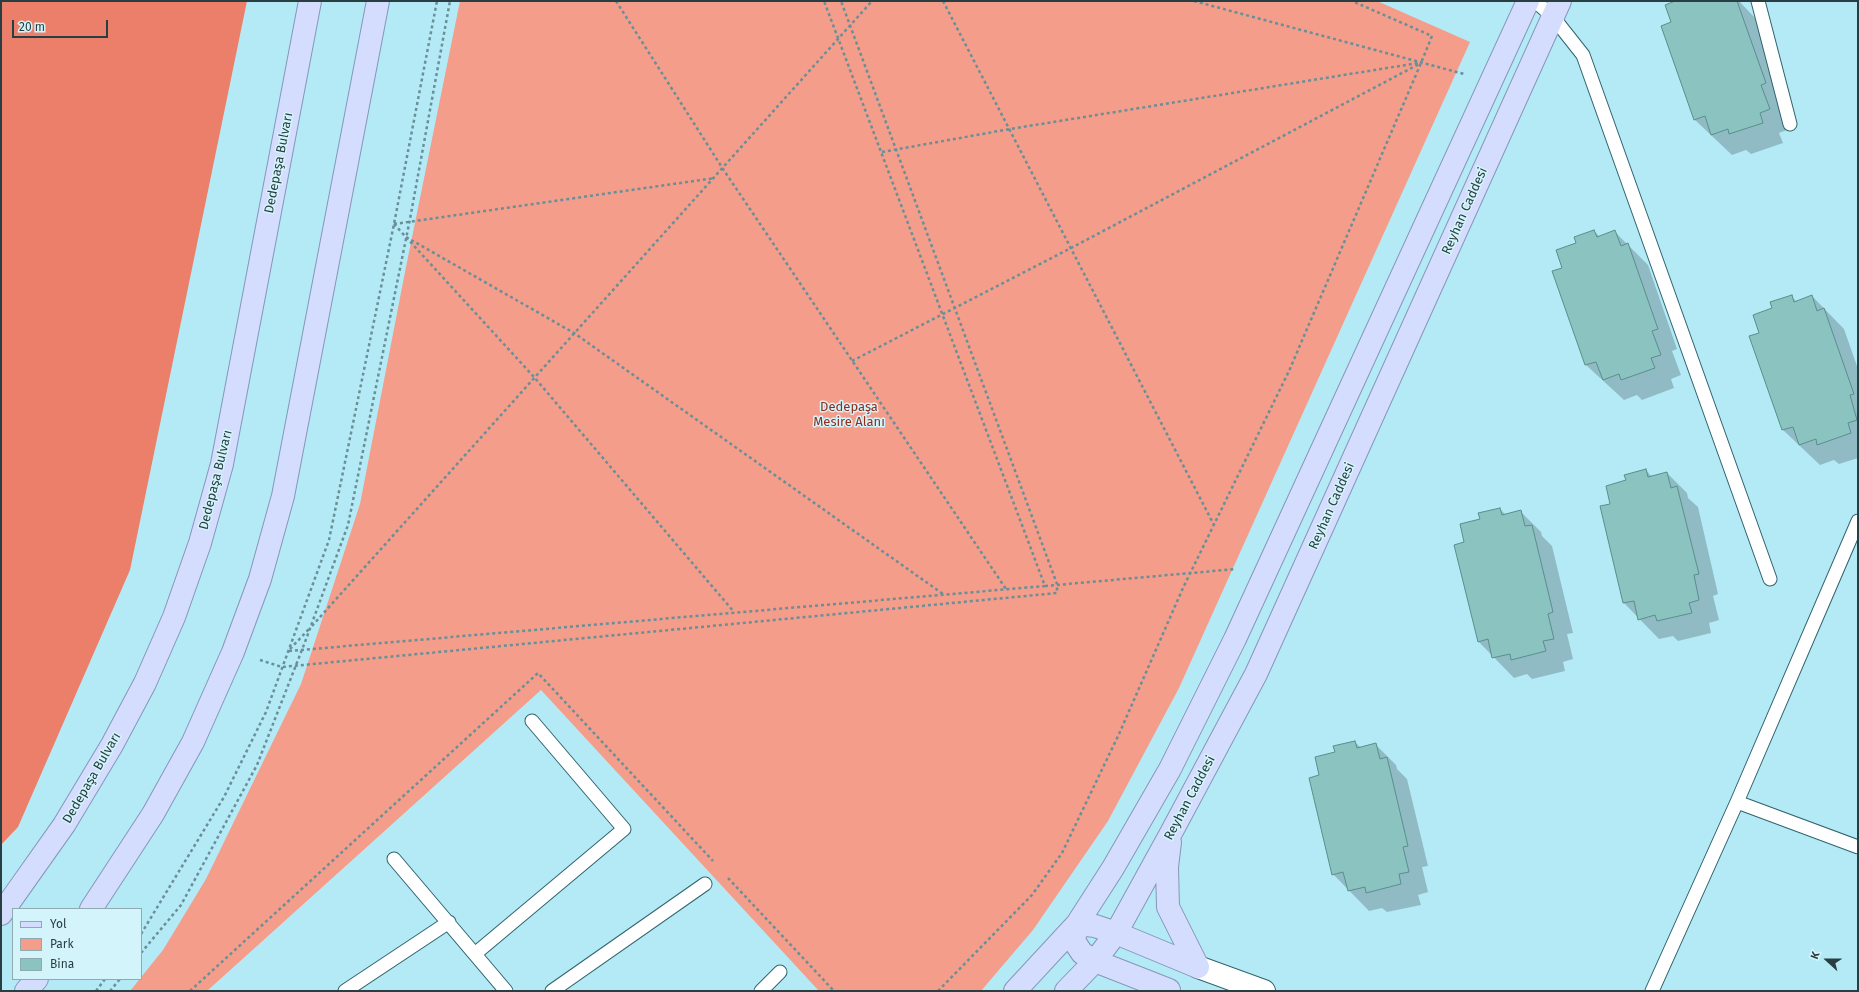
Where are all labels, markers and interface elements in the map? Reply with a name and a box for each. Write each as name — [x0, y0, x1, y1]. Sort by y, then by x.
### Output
scale bar — [14, 12, 110, 38]
text: 20 m — [19, 20, 45, 34]
street label: Dedepaşa Bulvarı — [262, 111, 296, 215]
street label: Reyhan Caddesi — [1439, 165, 1491, 257]
park label: Dedepaşa Mesire Alanı — [813, 399, 885, 430]
street label: Dedepaşa Bulvarı — [196, 428, 236, 532]
street label: Reyhan Caddesi — [1306, 460, 1358, 552]
street label: Dedepaşa Bulvarı — [60, 730, 124, 826]
street label: Reyhan Caddesi — [1161, 753, 1219, 843]
legend — [12, 908, 142, 980]
text: Yol — [50, 917, 66, 931]
text: Park — [50, 937, 74, 951]
north arrow — [1807, 940, 1847, 980]
text: K — [1808, 950, 1823, 961]
text: Bina — [50, 957, 74, 971]

